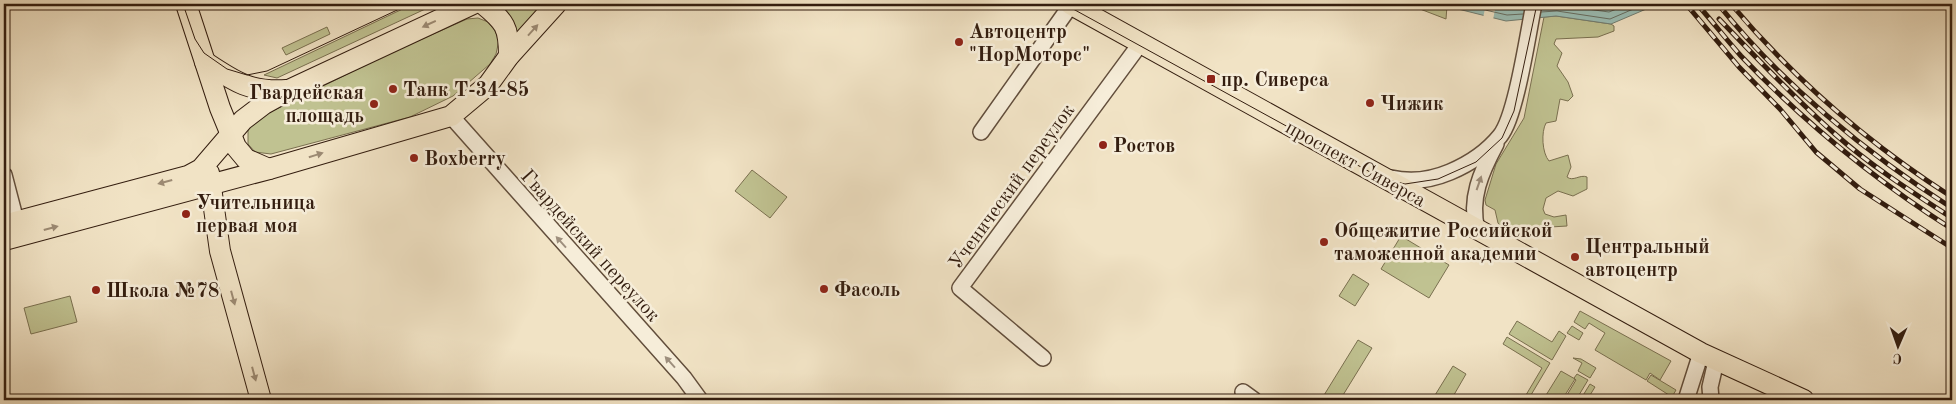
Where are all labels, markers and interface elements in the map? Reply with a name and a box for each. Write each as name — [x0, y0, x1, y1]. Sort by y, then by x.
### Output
one-way arrow — [422, 21, 436, 29]
place label: Автоцентр "НорМоторс" — [969, 23, 1090, 66]
one-way arrow — [527, 24, 539, 36]
marker: Автоцентр "НорМоторс" — [953, 36, 965, 48]
place label: пр. Сиверса — [1221, 71, 1329, 91]
marker: пр. Сиверса — [1205, 73, 1217, 85]
place label: Танк Т-34-85 — [403, 80, 529, 101]
marker: Танк Т-34-85 — [387, 83, 399, 95]
place label: Гвардейская площадь — [249, 84, 364, 127]
place label: Чижик — [1380, 95, 1444, 115]
marker: Чижик — [1364, 97, 1376, 109]
marker: Гвардейская площадь — [368, 98, 380, 110]
street label: Ученический переулок — [946, 101, 1079, 274]
street label: проспект Сиверса — [1281, 118, 1429, 212]
place label: Ростов — [1113, 137, 1175, 157]
marker: Ростов — [1097, 139, 1109, 151]
one-way arrow — [308, 150, 323, 158]
place label: Boxberry — [424, 150, 506, 170]
marker: Boxberry — [408, 152, 420, 164]
street label: Гвардейский переулок — [516, 166, 663, 326]
one-way arrow — [1475, 175, 1483, 190]
one-way arrow — [157, 178, 173, 186]
place label: Учительница первая моя — [196, 194, 315, 237]
marker: Учительница первая моя — [180, 208, 192, 220]
place label: Общежитие Российской таможенной академии — [1334, 222, 1552, 265]
one-way arrow — [43, 223, 58, 231]
one-way arrow — [556, 235, 567, 248]
marker: Общежитие Российской таможенной академии — [1318, 236, 1330, 248]
place label: Центральный автоцентр — [1585, 238, 1710, 281]
marker: Центральный автоцентр — [1569, 251, 1581, 263]
place label: Фасоль — [834, 281, 900, 301]
place label: Школа №78 — [106, 282, 219, 302]
marker: Фасоль — [818, 283, 830, 295]
marker: Школа №78 — [90, 284, 102, 296]
one-way arrow — [229, 291, 237, 306]
north arrow — [1874, 322, 1924, 372]
text: С — [1893, 351, 1902, 365]
one-way arrow — [664, 357, 676, 369]
one-way arrow — [250, 367, 258, 382]

